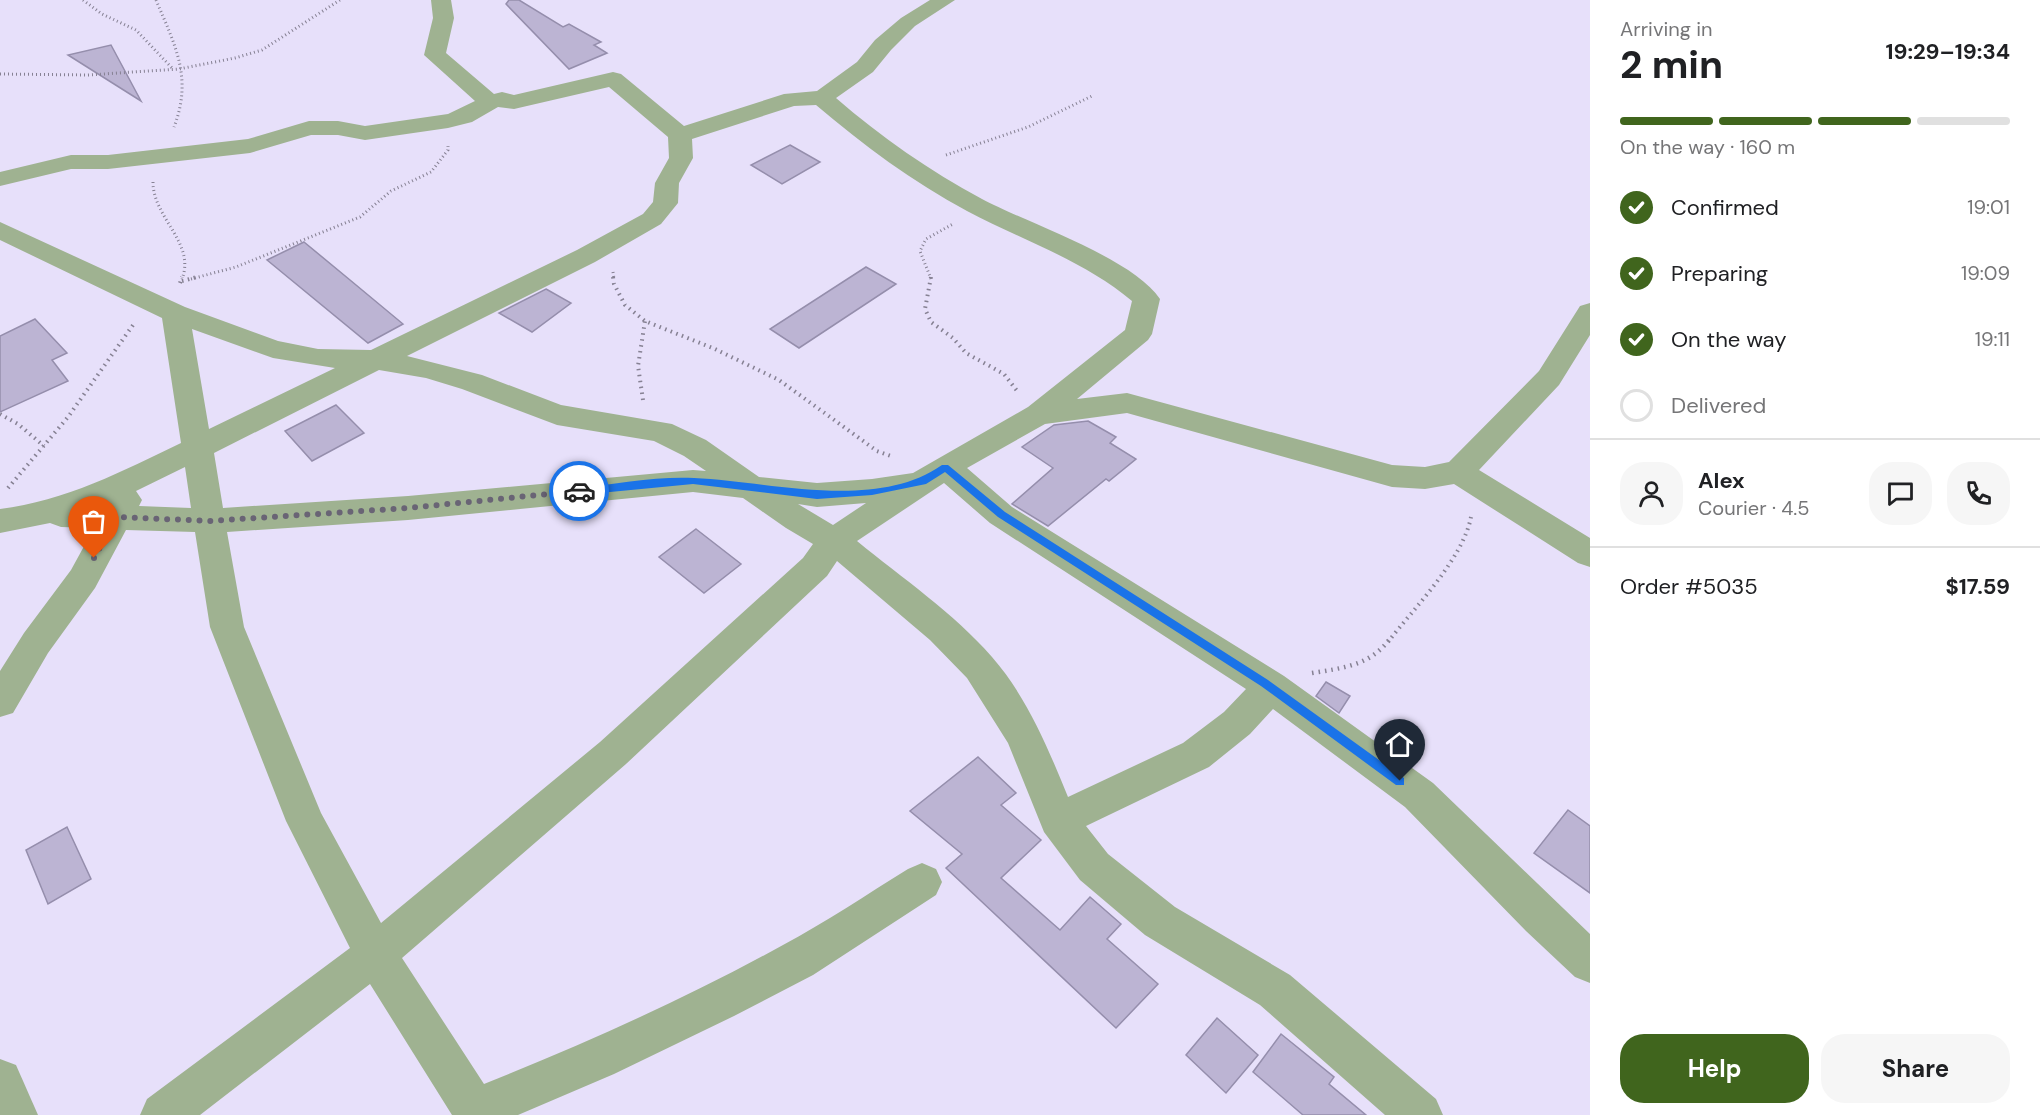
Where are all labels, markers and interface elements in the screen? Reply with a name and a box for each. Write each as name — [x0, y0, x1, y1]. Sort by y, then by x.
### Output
text: Arriving in — [1620, 16, 1712, 42]
text: 19:29–19:34 — [1885, 37, 2010, 66]
text: 2 min — [1620, 39, 1723, 90]
text: On the way · 160 m — [1620, 134, 1795, 160]
icon: check — [1620, 191, 1653, 224]
text: Confirmed — [1671, 193, 1779, 222]
text: 19:01 — [1967, 194, 2010, 220]
icon: check — [1620, 257, 1653, 290]
text: Preparing — [1671, 259, 1768, 288]
text: 19:09 — [1961, 260, 2010, 286]
icon: check — [1620, 323, 1653, 356]
text: On the way — [1671, 325, 1786, 354]
text: 19:11 — [1975, 326, 2010, 352]
text: Delivered — [1671, 391, 1766, 420]
courier — [549, 461, 609, 521]
button: person — [1620, 462, 1683, 525]
button: chat — [1869, 462, 1932, 525]
button: phone — [1947, 462, 2010, 525]
text: Alex — [1698, 466, 1745, 495]
icon: car — [563, 475, 596, 508]
text: Courier · 4.5 — [1698, 495, 1810, 521]
pin — [68, 496, 119, 558]
icon: bag — [77, 505, 110, 538]
text: Order #5035 — [1620, 572, 1758, 601]
text: $17.59 — [1946, 572, 2010, 601]
pin — [1374, 719, 1425, 781]
icon: home — [1383, 728, 1416, 761]
button: Help — [1620, 1034, 1809, 1103]
button: Share — [1821, 1034, 2010, 1103]

